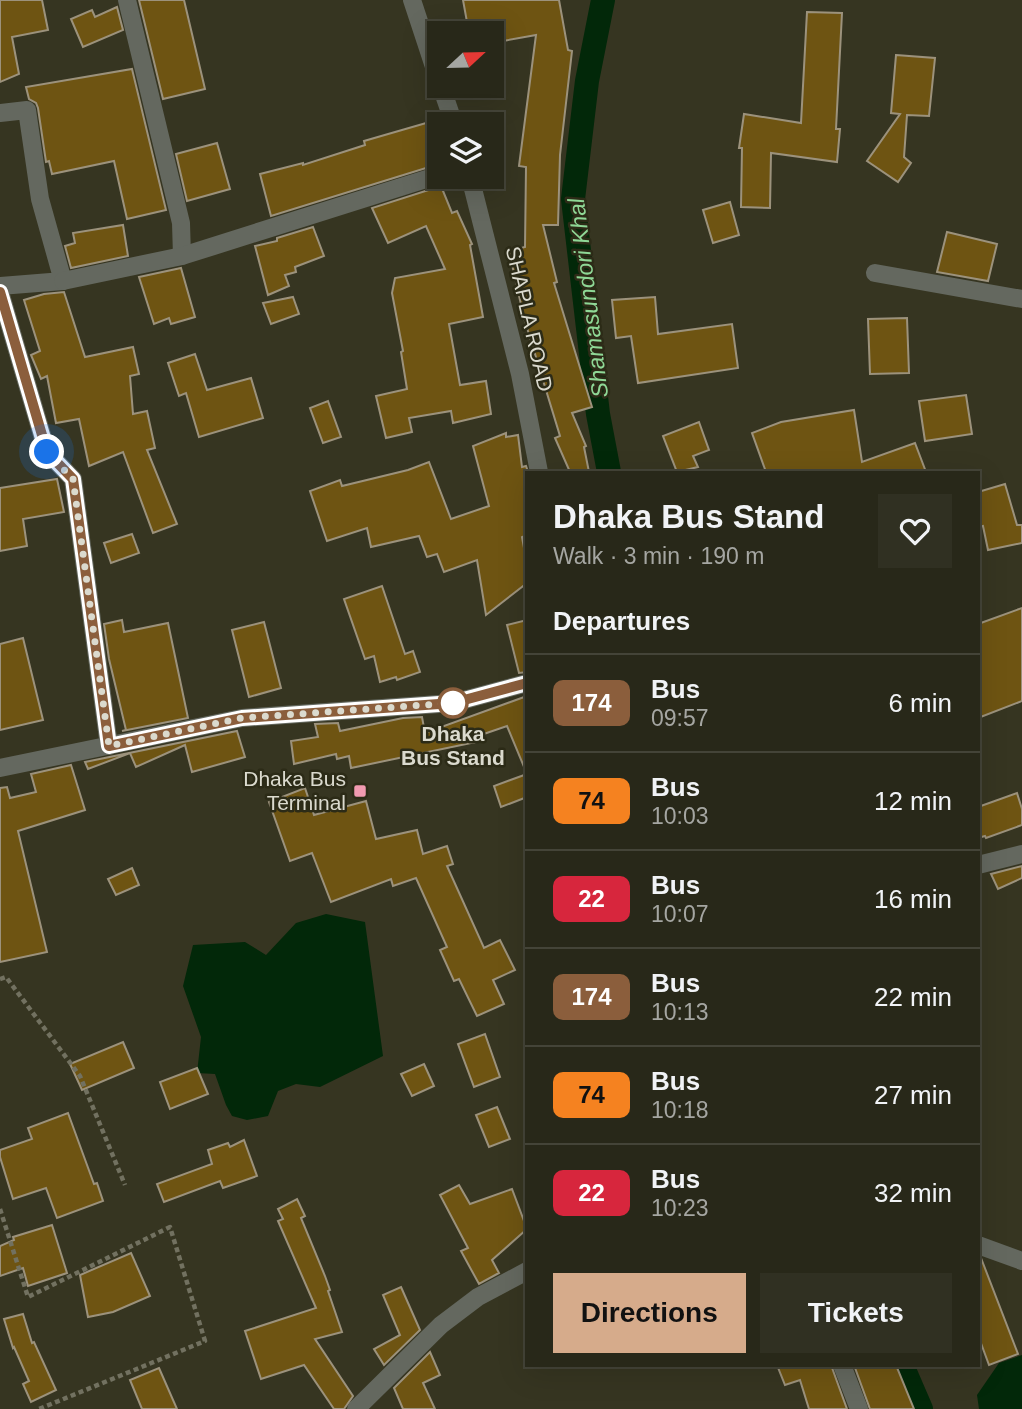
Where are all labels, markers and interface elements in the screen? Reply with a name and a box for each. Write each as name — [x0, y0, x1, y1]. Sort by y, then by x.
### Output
north arrow — [427, 21, 504, 98]
map controls — [427, 21, 504, 189]
button: layers — [427, 112, 504, 189]
water label: Shamasundori Khal — [563, 196, 613, 399]
street label: SHAPLA ROAD — [502, 244, 557, 394]
your location — [29, 434, 64, 469]
button: heart — [878, 494, 952, 568]
text: Dhaka Bus Stand — [553, 498, 824, 535]
text: Walk · 3 min · 190 m — [553, 543, 764, 569]
text: Departures — [553, 606, 690, 636]
text: Bus — [651, 674, 700, 704]
marker: Dhaka Bus Stand — [438, 688, 468, 718]
text: 6 min — [888, 688, 952, 718]
text: 174 — [571, 689, 612, 716]
text: 09:57 — [651, 705, 709, 731]
place label: Dhaka Bus Stand — [401, 722, 505, 769]
place label: Dhaka Bus Terminal — [243, 767, 346, 814]
text: Bus — [651, 772, 700, 802]
marker: Dhaka Bus Terminal — [352, 783, 368, 799]
text: 12 min — [874, 786, 952, 816]
text: 74 — [578, 787, 605, 814]
text: 10:03 — [651, 803, 709, 829]
text: Bus — [651, 870, 700, 900]
text: 16 min — [874, 884, 952, 914]
text: 22 — [578, 885, 605, 912]
text: 10:07 — [651, 901, 709, 927]
text: Bus — [651, 968, 700, 998]
text: 22 min — [874, 982, 952, 1012]
text: 174 — [571, 983, 612, 1010]
text: 10:13 — [651, 999, 709, 1025]
text: Bus — [651, 1066, 700, 1096]
text: 27 min — [874, 1080, 952, 1110]
text: 74 — [578, 1081, 605, 1108]
text: 10:18 — [651, 1097, 709, 1123]
text: Bus — [651, 1164, 700, 1194]
text: 32 min — [874, 1178, 952, 1208]
text: 22 — [578, 1179, 605, 1206]
text: 10:23 — [651, 1195, 709, 1221]
button: Directions — [553, 1273, 746, 1353]
button: Tickets — [760, 1273, 952, 1353]

